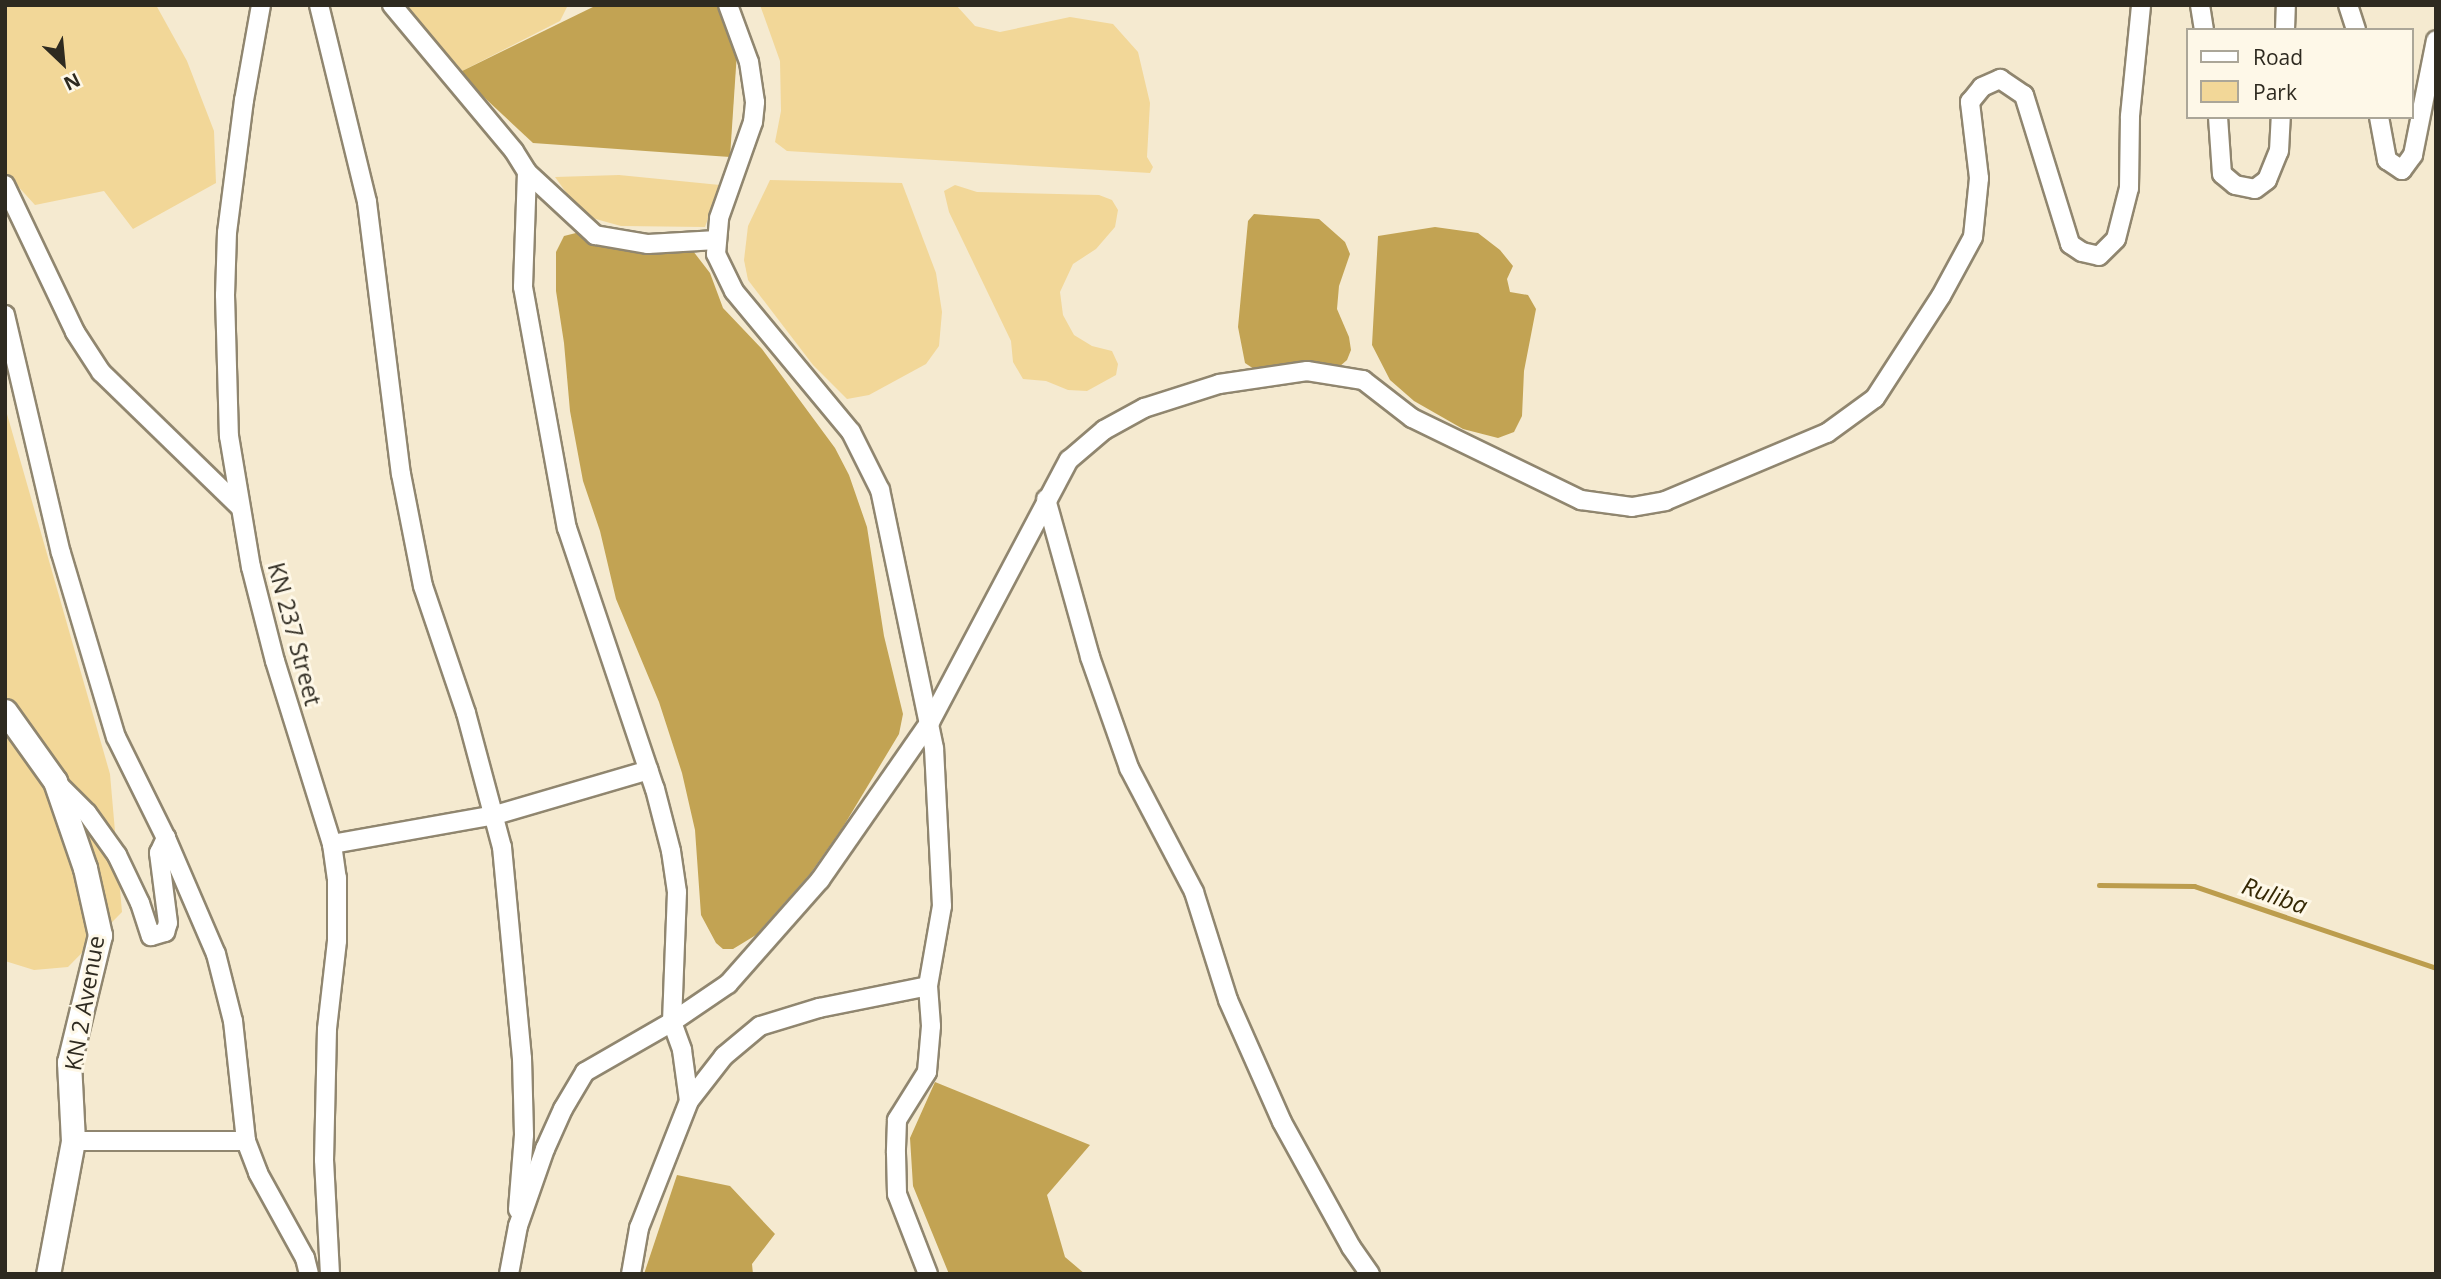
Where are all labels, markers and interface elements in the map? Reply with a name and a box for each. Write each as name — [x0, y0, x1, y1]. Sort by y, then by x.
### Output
north arrow — [28, 28, 98, 98]
legend — [2186, 28, 2413, 119]
text: Road — [2253, 43, 2303, 71]
text: N — [60, 67, 85, 97]
text: Park — [2253, 78, 2297, 106]
street label: KN 237 Street — [263, 559, 327, 709]
water label: Ruliba — [2239, 870, 2311, 920]
street label: KN 2 Avenue — [59, 933, 109, 1073]

